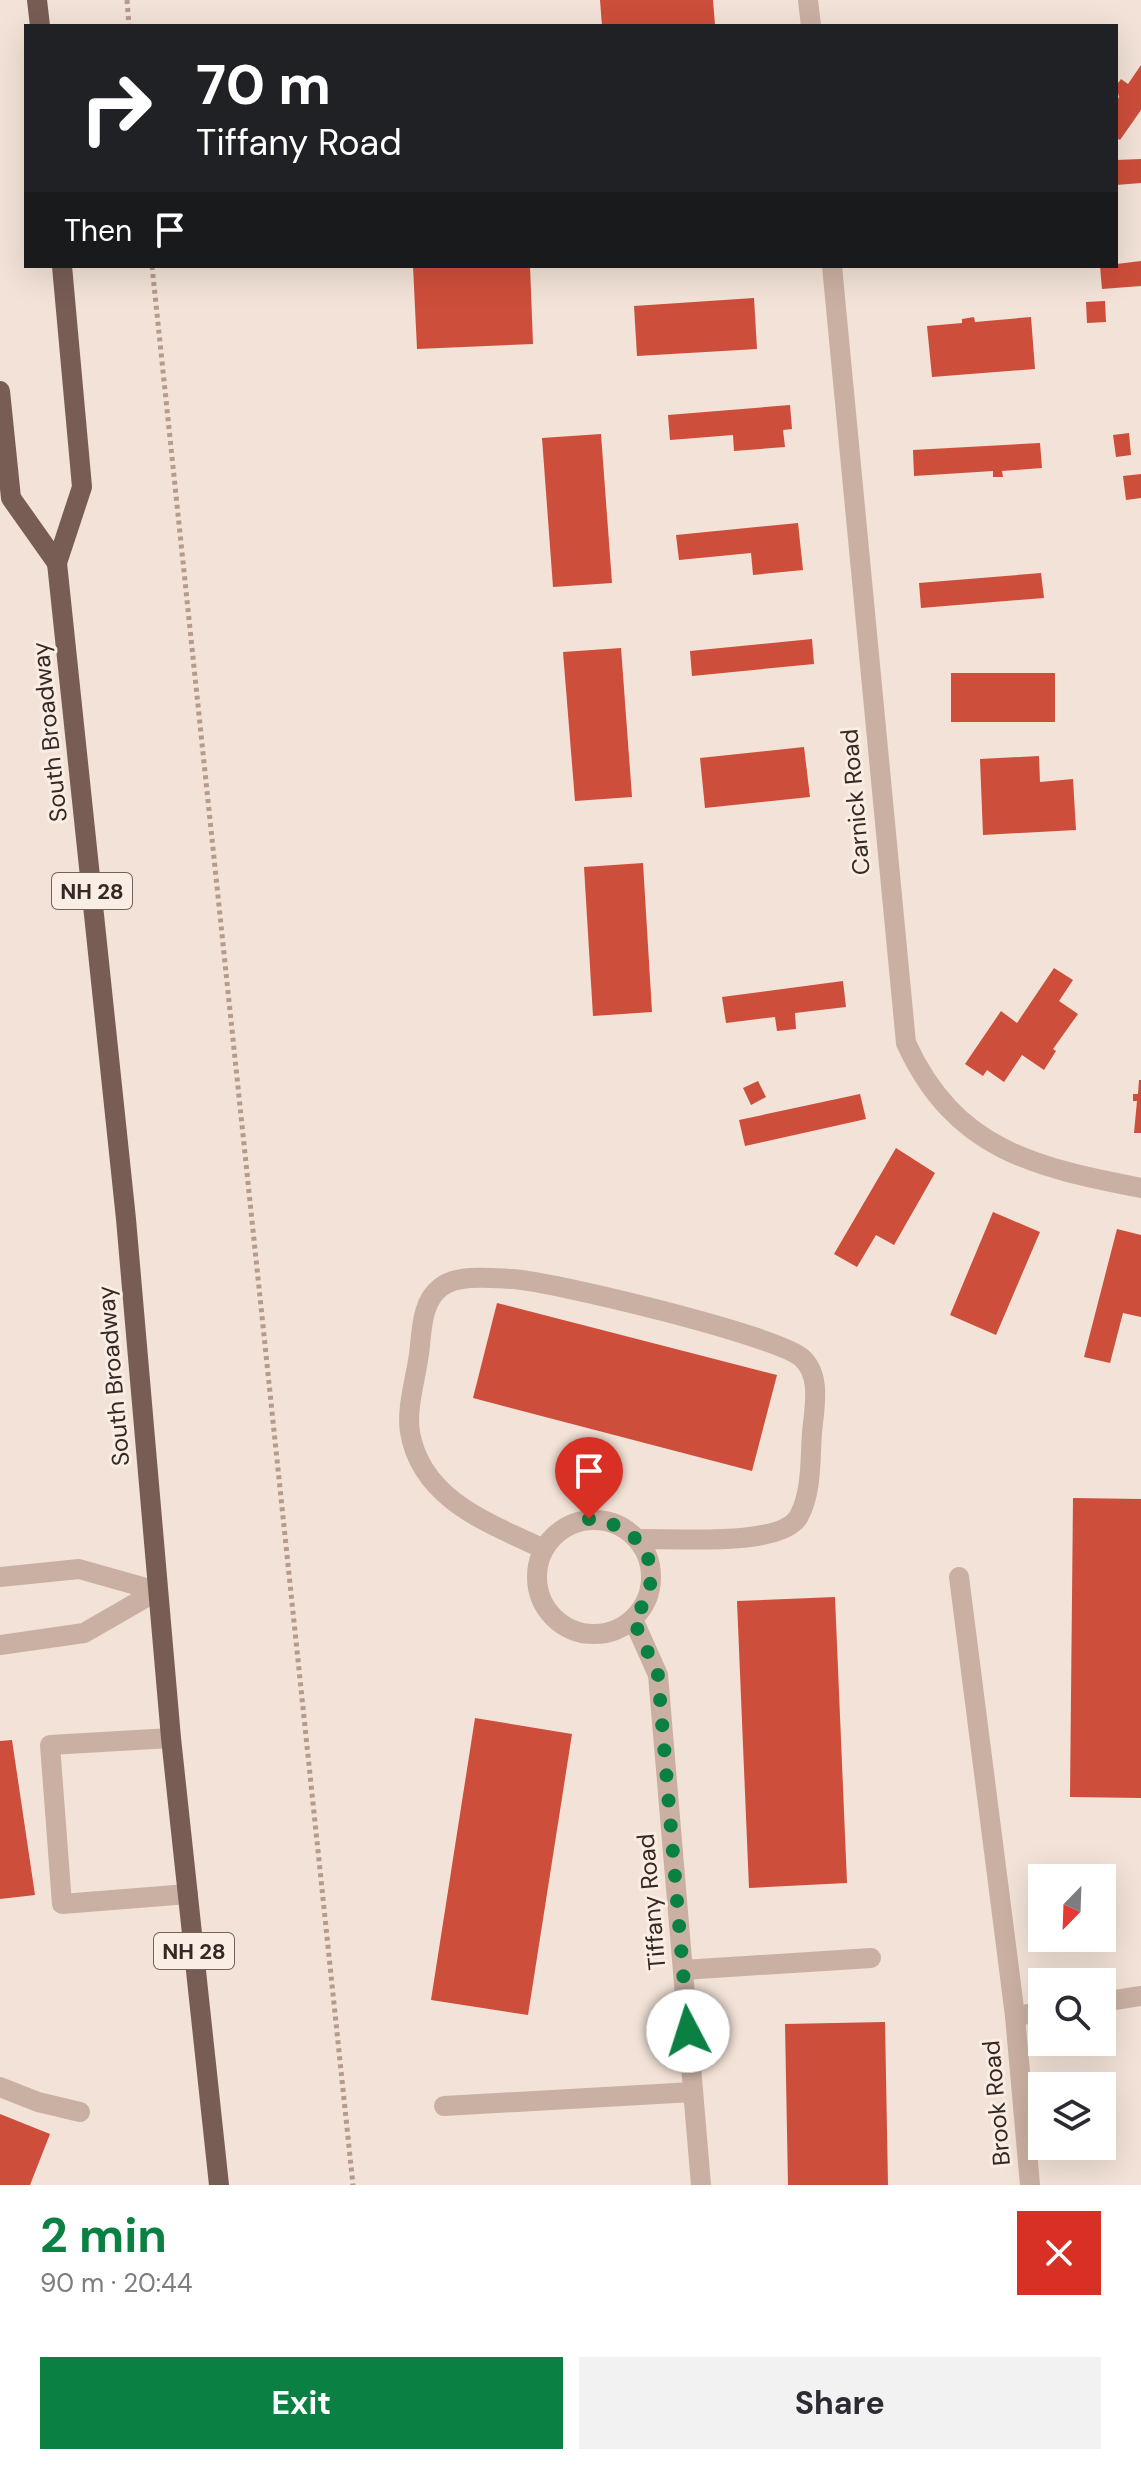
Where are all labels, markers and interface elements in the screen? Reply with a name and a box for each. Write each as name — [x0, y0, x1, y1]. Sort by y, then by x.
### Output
text: 70 m — [196, 48, 331, 121]
icon: right — [64, 56, 168, 160]
text: Tiffany Road — [196, 119, 402, 166]
icon: arrive — [148, 208, 192, 252]
text: Then — [64, 211, 132, 250]
street label: South Broadway — [24, 641, 74, 823]
street label: Carnick Road — [833, 728, 877, 876]
road number: NH 28 — [52, 873, 132, 909]
street label: South Broadway — [90, 1285, 136, 1467]
pin — [555, 1437, 623, 1519]
icon: arrive — [567, 1449, 611, 1493]
street label: Tiffany Road — [630, 1832, 672, 1972]
north arrow — [1028, 1864, 1116, 1952]
map controls — [1028, 1864, 1116, 2160]
road number: NH 28 — [154, 1933, 234, 1969]
button: search — [1028, 1968, 1116, 2056]
position arrow — [646, 1989, 730, 2073]
street label: Brook Road — [975, 2039, 1017, 2167]
button: layers — [1028, 2072, 1116, 2160]
text: 2 min — [40, 2204, 167, 2267]
button: close — [1017, 2211, 1101, 2295]
text: 90 m · 20:44 — [40, 2266, 193, 2300]
button: Exit — [40, 2357, 563, 2449]
button: Share — [579, 2357, 1101, 2449]

